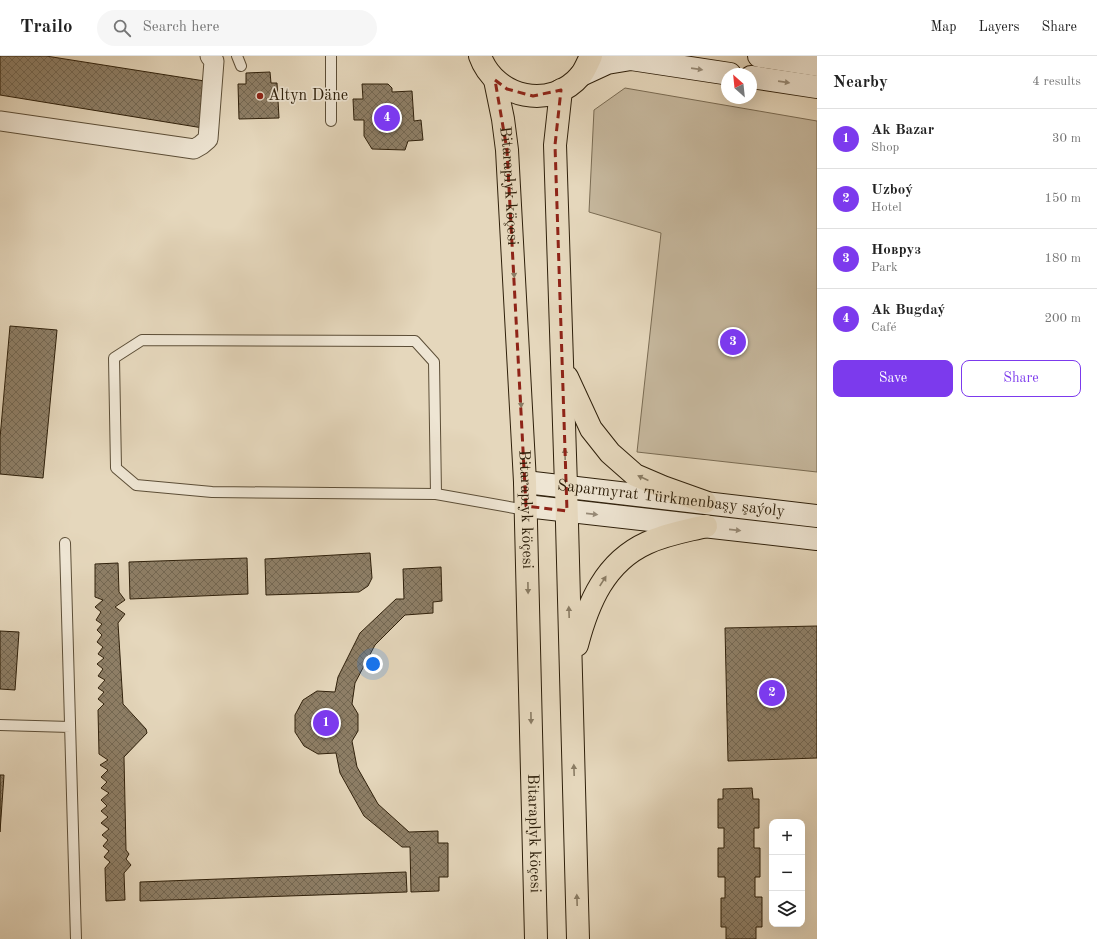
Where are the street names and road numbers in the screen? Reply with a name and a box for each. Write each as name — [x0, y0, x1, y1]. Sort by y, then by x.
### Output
street label: Bitaraplyk köçesi — [496, 126, 520, 246]
street label: Bitaraplyk köçesi — [515, 449, 535, 569]
street label: Saparmyrat Türkmenbaşy şaýoly — [556, 478, 786, 520]
street label: Bitaraplyk köçesi — [524, 774, 543, 893]

